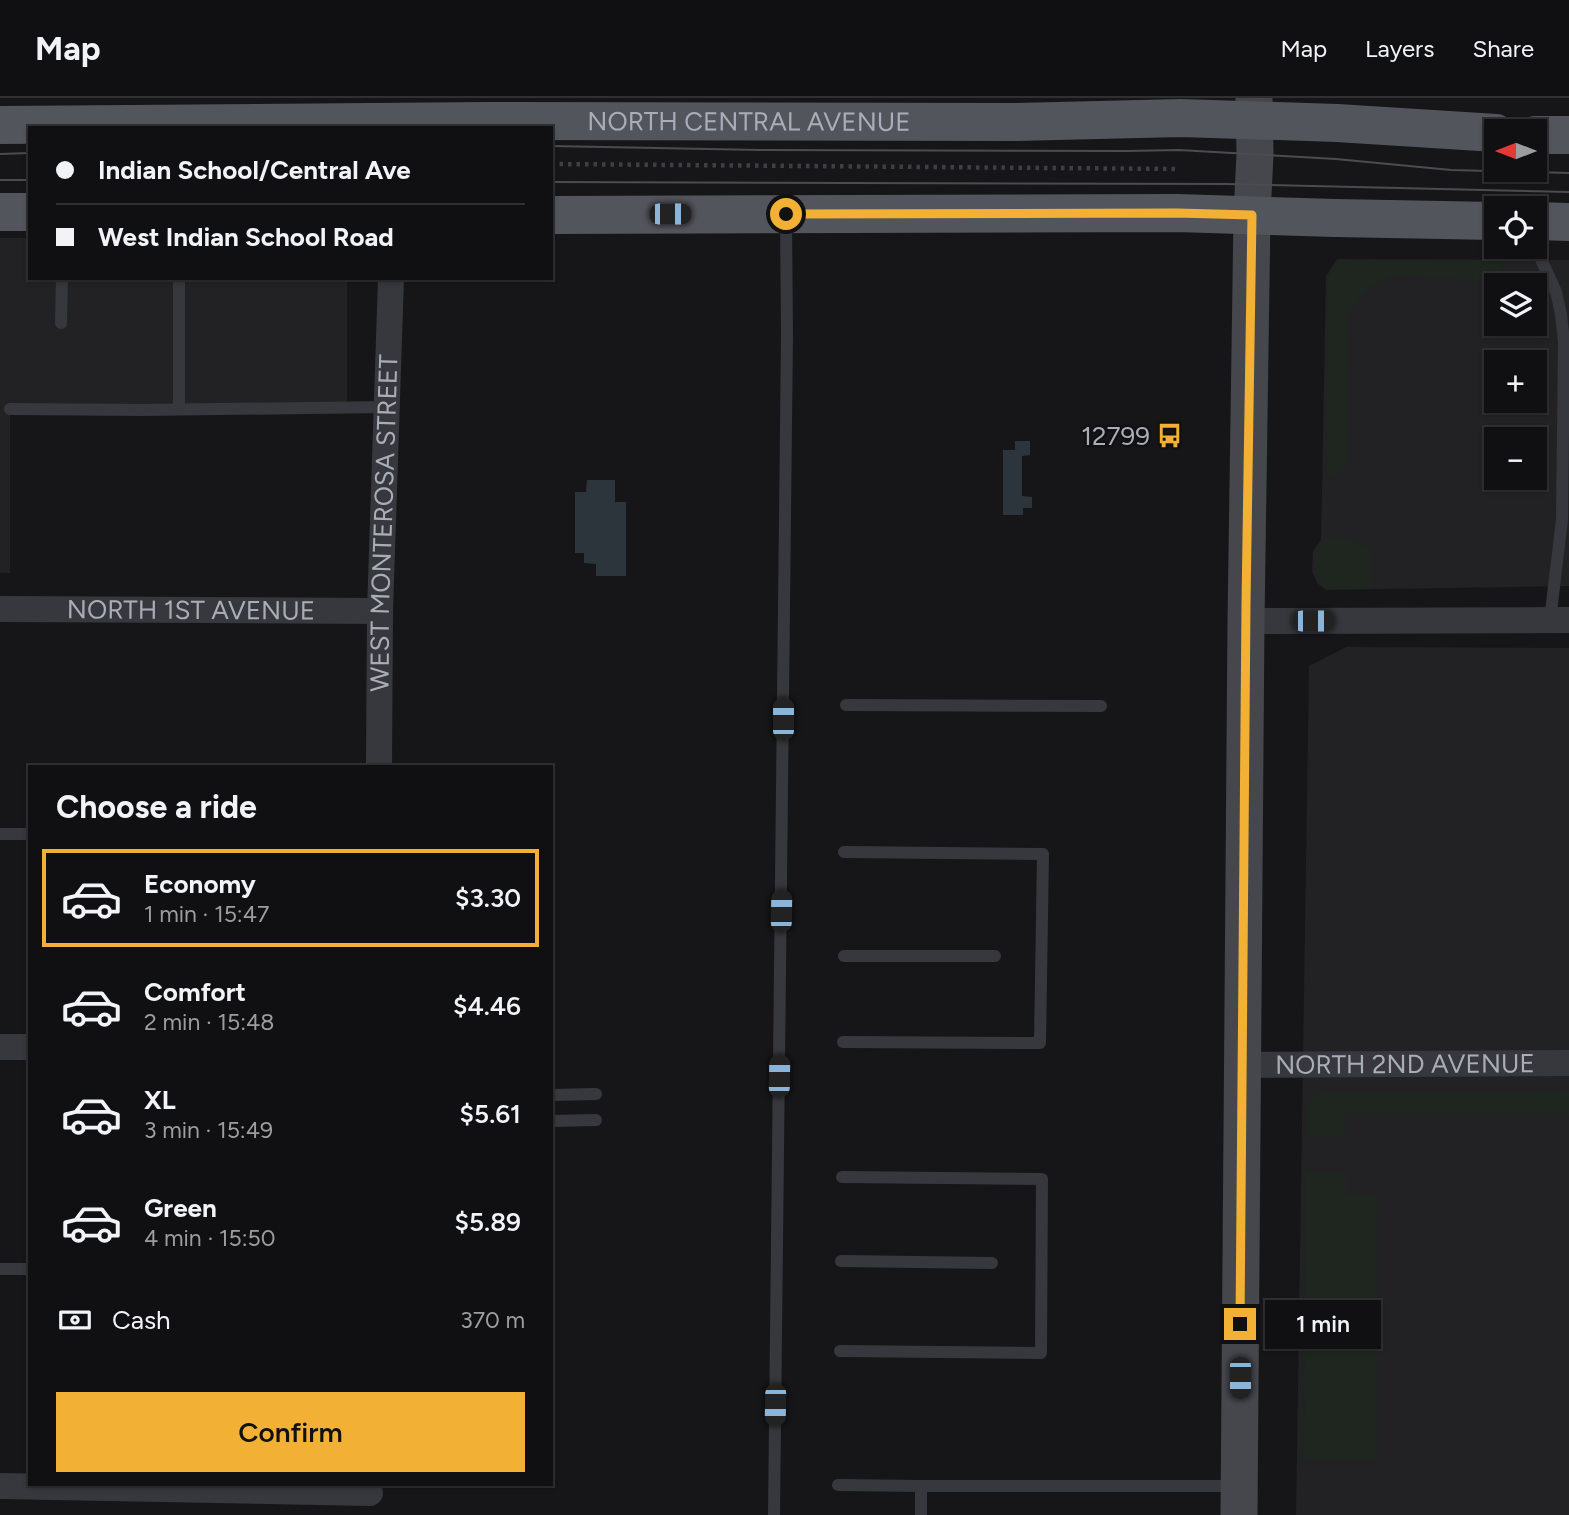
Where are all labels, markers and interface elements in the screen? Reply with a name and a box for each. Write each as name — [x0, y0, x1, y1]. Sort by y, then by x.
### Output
text: Map — [35, 29, 101, 68]
text: Map — [1280, 34, 1327, 63]
text: Layers — [1365, 34, 1434, 63]
text: Share — [1472, 34, 1534, 63]
street label: NORTH CENTRAL AVENUE — [587, 105, 911, 138]
north arrow — [1484, 119, 1547, 182]
map controls — [1484, 119, 1547, 490]
text: Indian School/Central Ave — [98, 154, 411, 186]
button: locate — [1484, 196, 1547, 259]
route start — [770, 198, 802, 230]
car — [650, 204, 692, 225]
text: West Indian School Road — [98, 221, 394, 253]
button: layers — [1484, 273, 1547, 336]
button: + — [1484, 350, 1547, 413]
street label: WEST MONTEROSA STREET — [363, 353, 404, 692]
place label: 12799 — [1081, 420, 1150, 452]
bus stop icon: 12799 — [1156, 422, 1184, 450]
button: − — [1484, 427, 1547, 490]
street label: NORTH 1ST AVENUE — [67, 593, 315, 627]
car — [1293, 611, 1335, 632]
car — [773, 698, 794, 740]
text: Choose a ride — [56, 788, 257, 826]
icon: car — [60, 867, 123, 930]
text: Economy — [144, 868, 256, 900]
text: $3.30 — [455, 882, 521, 914]
car — [771, 890, 792, 932]
text: 1 min · 15:47 — [144, 900, 269, 928]
icon: car — [60, 975, 123, 1038]
text: Comfort — [144, 976, 246, 1008]
text: $4.46 — [453, 990, 521, 1022]
text: 2 min · 15:48 — [144, 1008, 274, 1036]
street label: NORTH 2ND AVENUE — [1275, 1047, 1535, 1081]
car — [769, 1055, 790, 1097]
icon: car — [60, 1083, 123, 1146]
text: XL — [144, 1084, 176, 1116]
text: $5.61 — [460, 1098, 521, 1130]
text: 3 min · 15:49 — [144, 1116, 273, 1144]
icon: car — [60, 1191, 123, 1254]
text: Green — [144, 1192, 217, 1224]
text: $5.89 — [455, 1206, 521, 1238]
text: 4 min · 15:50 — [144, 1224, 275, 1252]
callout: 1 min — [1264, 1300, 1380, 1348]
icon: cash — [56, 1301, 94, 1339]
text: Cash — [112, 1304, 171, 1336]
text: 370 m — [460, 1306, 525, 1334]
route end — [1224, 1308, 1256, 1340]
text: 1 min — [1296, 1310, 1350, 1338]
car — [1230, 1357, 1251, 1399]
car — [765, 1384, 786, 1426]
button: Confirm — [56, 1392, 525, 1472]

